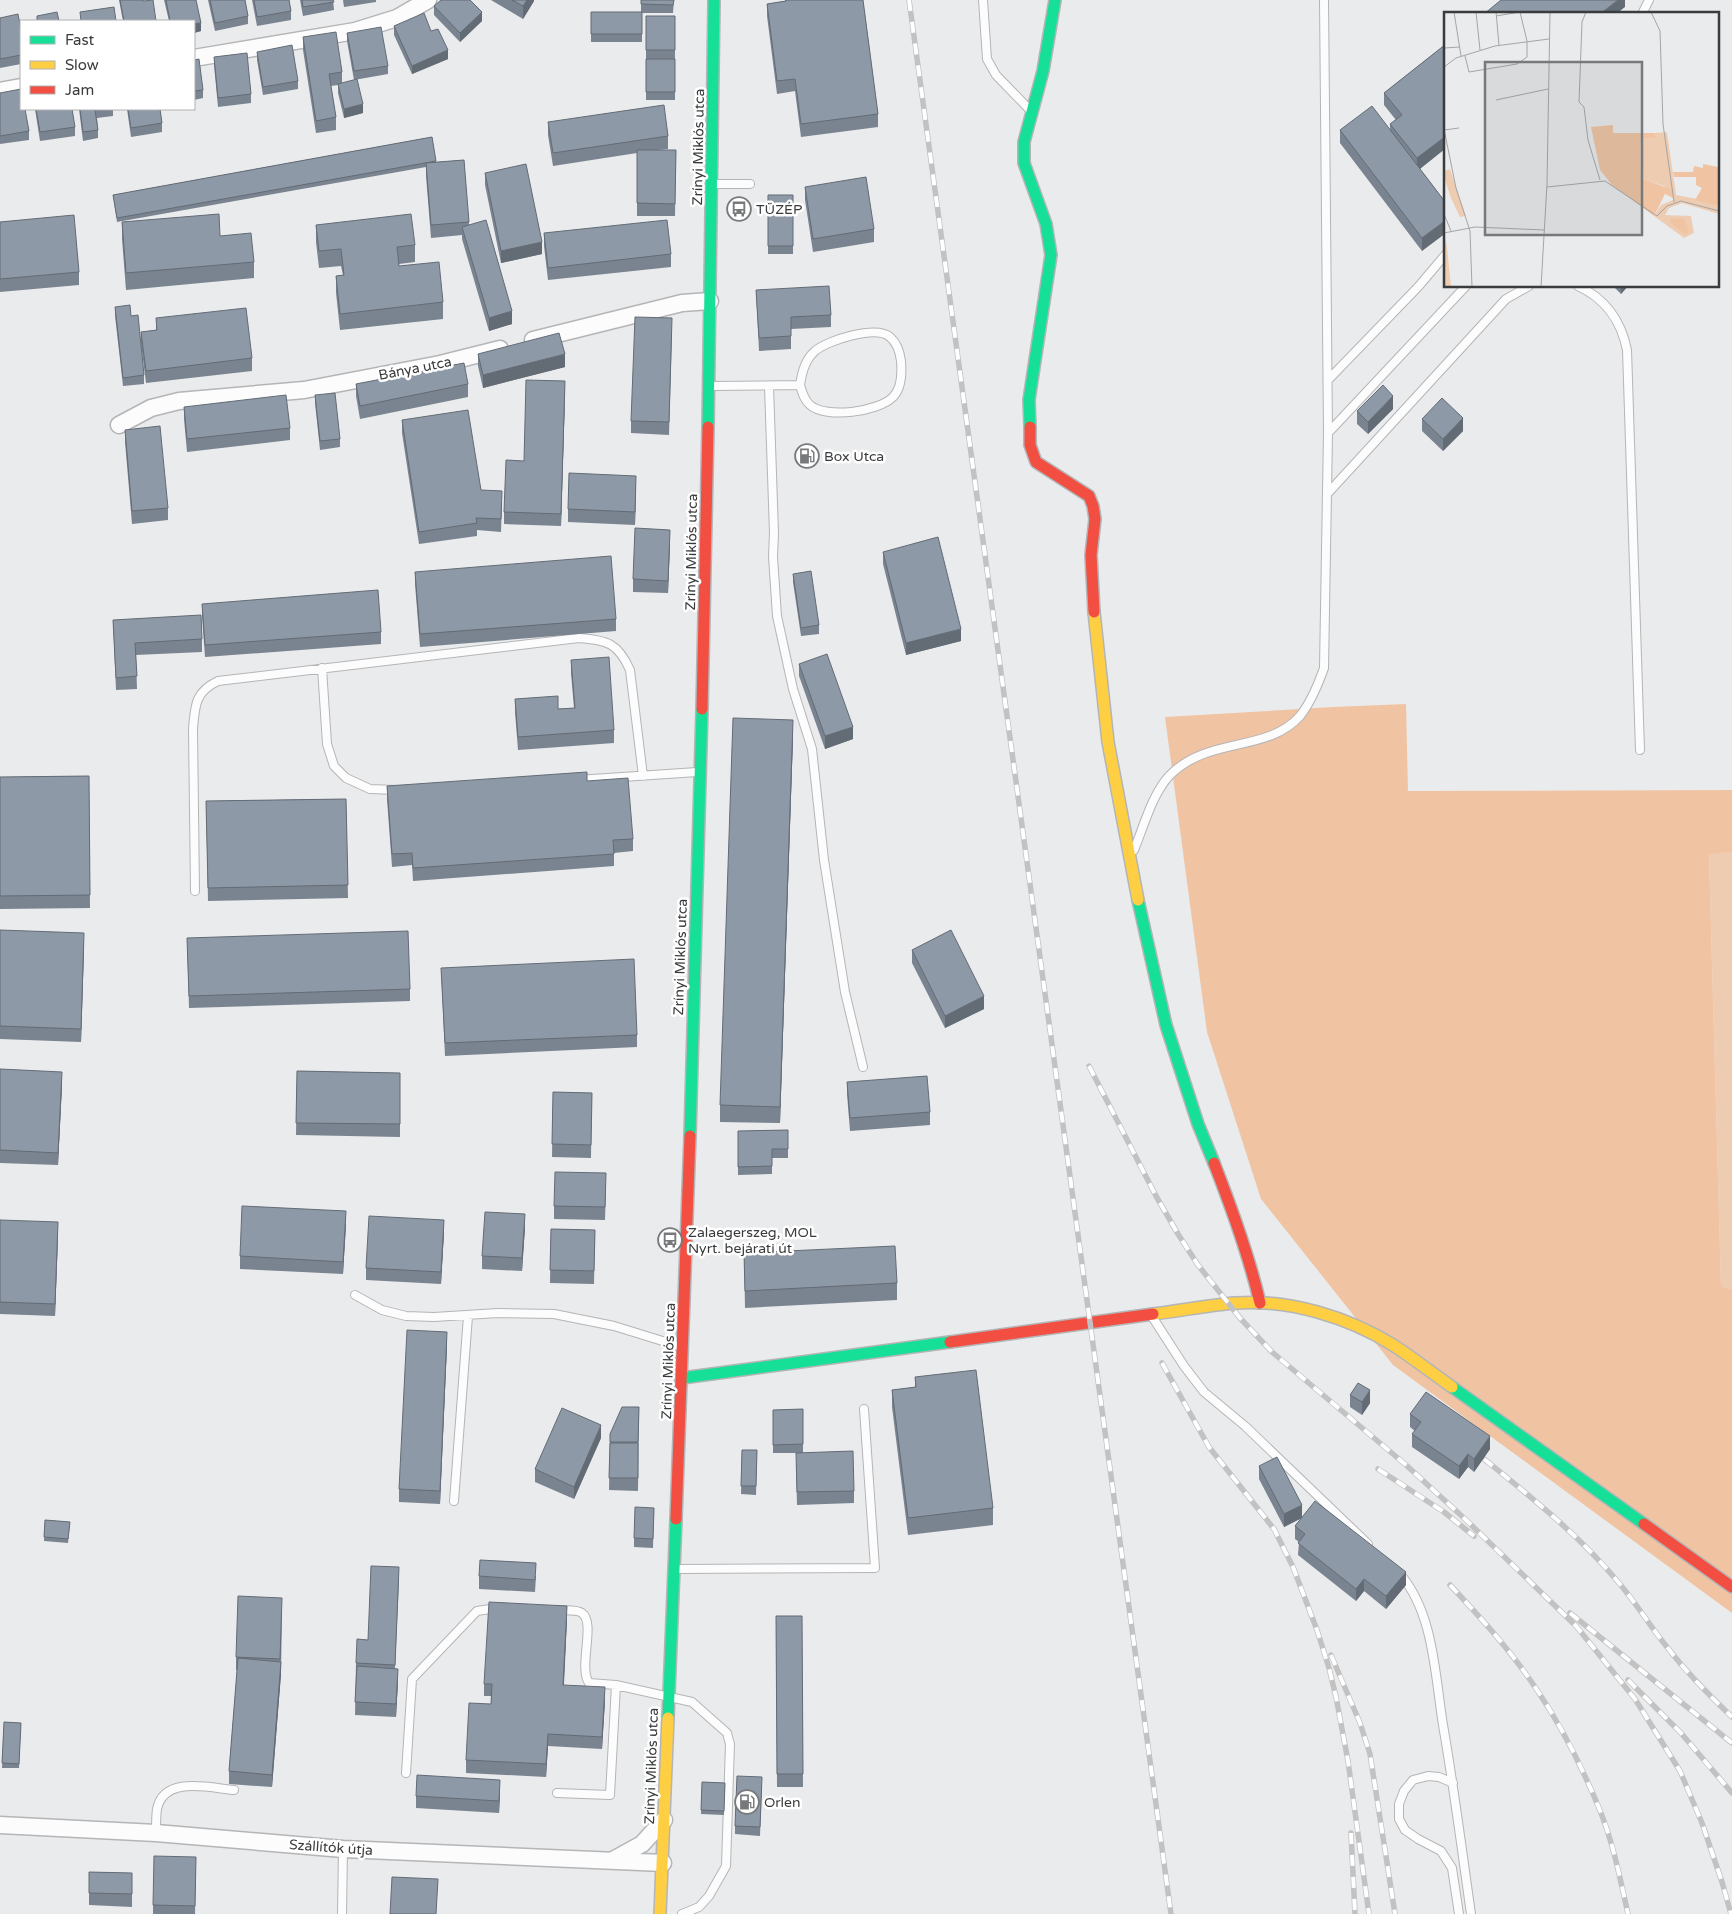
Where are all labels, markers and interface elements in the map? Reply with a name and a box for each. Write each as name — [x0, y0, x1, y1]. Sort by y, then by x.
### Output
inset map — [1444, 12, 1720, 288]
legend — [20, 20, 195, 110]
text: Fast — [65, 31, 95, 49]
text: Slow — [65, 56, 99, 74]
text: Jam — [65, 81, 94, 99]
street label: Zrínyi Miklós utca — [689, 88, 708, 206]
bus stop icon: TÜZÉP — [726, 196, 752, 222]
place label: TÜZÉP — [756, 201, 802, 218]
street label: Bánya utca — [377, 353, 453, 384]
fuel station icon: Box Utca — [794, 443, 820, 469]
place label: Box Utca — [824, 448, 884, 465]
street label: Zrínyi Miklós utca — [682, 493, 701, 611]
street label: Zrínyi Miklós utca — [670, 898, 691, 1016]
place label: Zalaegerszeg, MOL Nyrt. bejárati út — [688, 1224, 817, 1257]
bus stop icon: Zalaegerszeg, MOL Nyrt. bejárati út — [657, 1227, 683, 1253]
street label: Zrínyi Miklós utca — [658, 1302, 679, 1420]
street label: Zrínyi Miklós utca — [641, 1707, 662, 1825]
fuel station icon: Orlen — [734, 1789, 760, 1815]
place label: Orlen — [764, 1794, 801, 1811]
street label: Szállítók útja — [288, 1836, 374, 1859]

